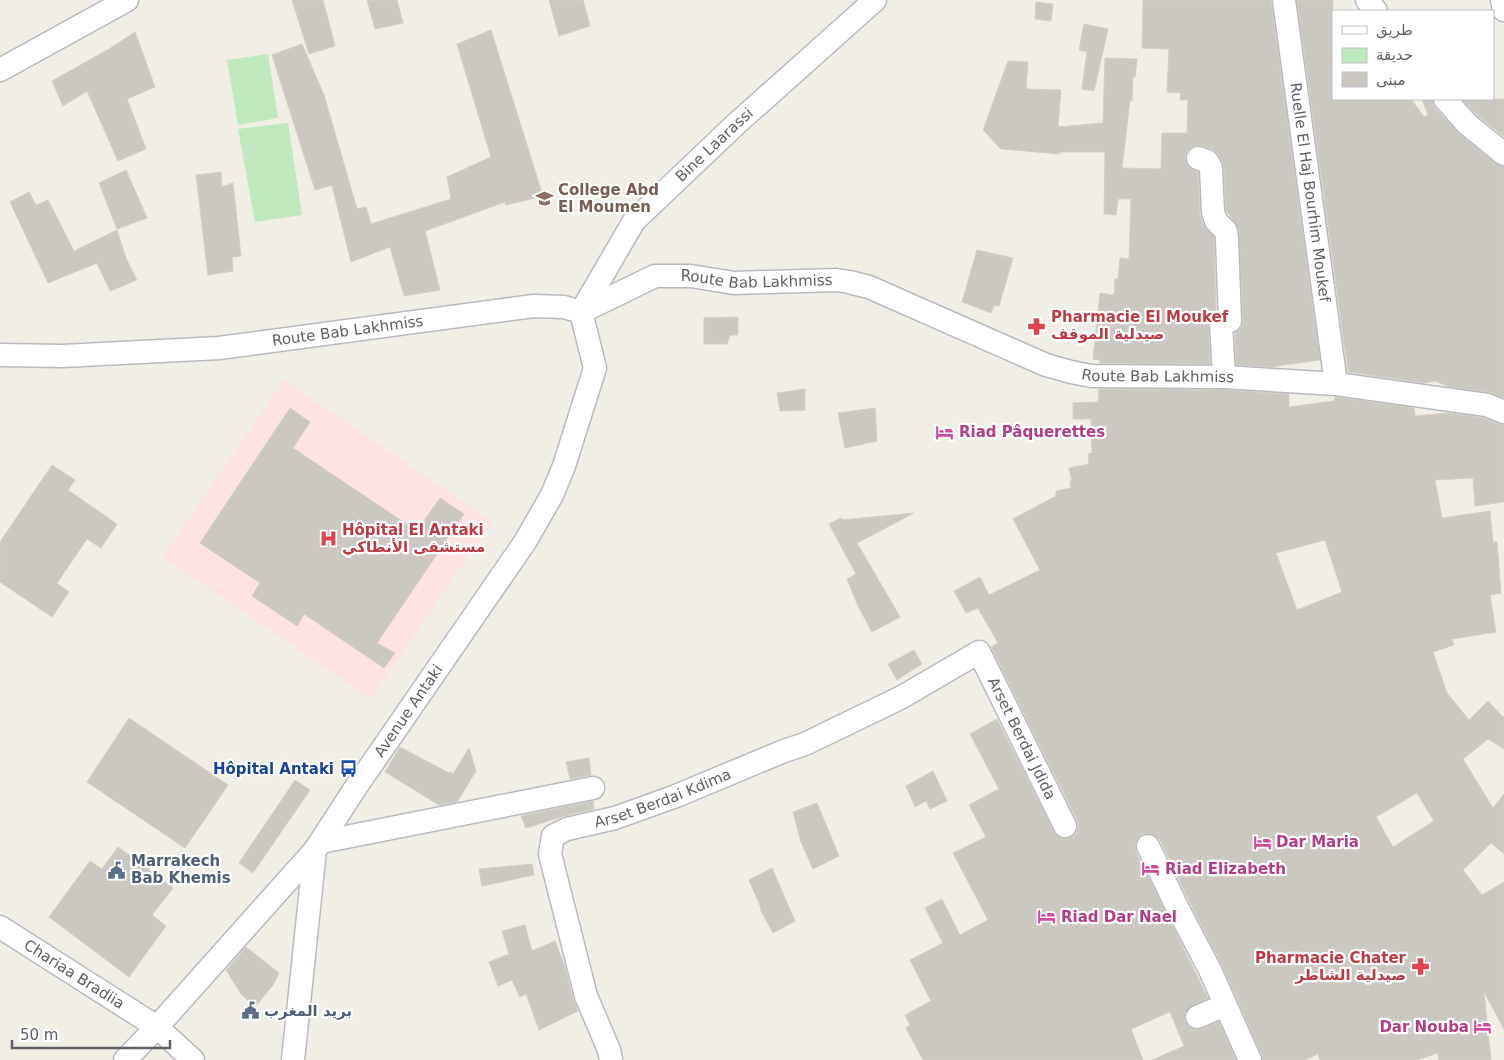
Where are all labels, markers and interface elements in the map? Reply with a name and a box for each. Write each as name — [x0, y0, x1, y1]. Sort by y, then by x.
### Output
legend — [1332, 10, 1494, 100]
text: طريق — [1376, 21, 1413, 39]
text: حديقة — [1376, 46, 1413, 64]
text: مبنى — [1376, 71, 1406, 89]
street label: Ruelle El Haj Bourhim Moukef — [1286, 82, 1334, 304]
street label: Bine Laarassi — [672, 104, 757, 186]
place label: College Abd El Moumen — [558, 181, 659, 216]
school or university icon: College Abd El Moumen — [534, 189, 554, 209]
street label: Route Bab Lakhmiss — [681, 267, 833, 293]
place label: Pharmacie El Moukef صيدلية الموقف — [1051, 308, 1229, 343]
street label: Route Bab Lakhmiss — [271, 312, 425, 350]
pharmacy icon: Pharmacie El Moukef صيدلية الموقف — [1027, 316, 1047, 336]
street label: Route Bab Lakhmiss — [1080, 365, 1235, 387]
hotel icon: Riad Pâquerettes — [935, 422, 955, 442]
place label: Riad Pâquerettes — [959, 423, 1105, 441]
place label: Hôpital El Antaki مستشفى الأنطاكي — [342, 521, 485, 556]
hospital icon: Hôpital El Antaki مستشفى الأنطاكي — [318, 529, 338, 549]
street label: Avenue Antaki — [370, 661, 447, 760]
street label: Arset Berdai Jdida — [984, 674, 1060, 803]
bus stop icon: Hôpital Antaki — [338, 759, 358, 779]
place label: Hôpital Antaki — [213, 760, 334, 778]
street label: Arset Berdai Kdima — [593, 765, 734, 831]
hotel icon: Dar Maria — [1252, 832, 1272, 852]
place label: Dar Maria — [1276, 833, 1359, 851]
place label: Marrakech Bab Khemis — [131, 852, 231, 887]
hotel icon: Riad Elizabeth — [1141, 859, 1161, 879]
public building icon: Marrakech Bab Khemis — [107, 860, 127, 880]
place label: Riad Elizabeth — [1165, 860, 1286, 878]
hotel icon: Riad Dar Nael — [1037, 907, 1057, 927]
place label: Riad Dar Nael — [1061, 908, 1177, 926]
street label: Chariaa Bradiia — [21, 936, 128, 1013]
place label: Pharmacie Chater صيدلية الشاطر — [1255, 949, 1407, 984]
pharmacy icon: Pharmacie Chater صيدلية الشاطر — [1410, 957, 1430, 977]
public building icon: بريد المغرب — [240, 1001, 260, 1021]
place label: بريد المغرب — [264, 1002, 352, 1020]
hotel icon: Dar Nouba — [1473, 1017, 1493, 1037]
scale bar — [12, 1018, 170, 1050]
place label: Dar Nouba — [1379, 1018, 1469, 1036]
text: 50 m — [20, 1026, 58, 1044]

